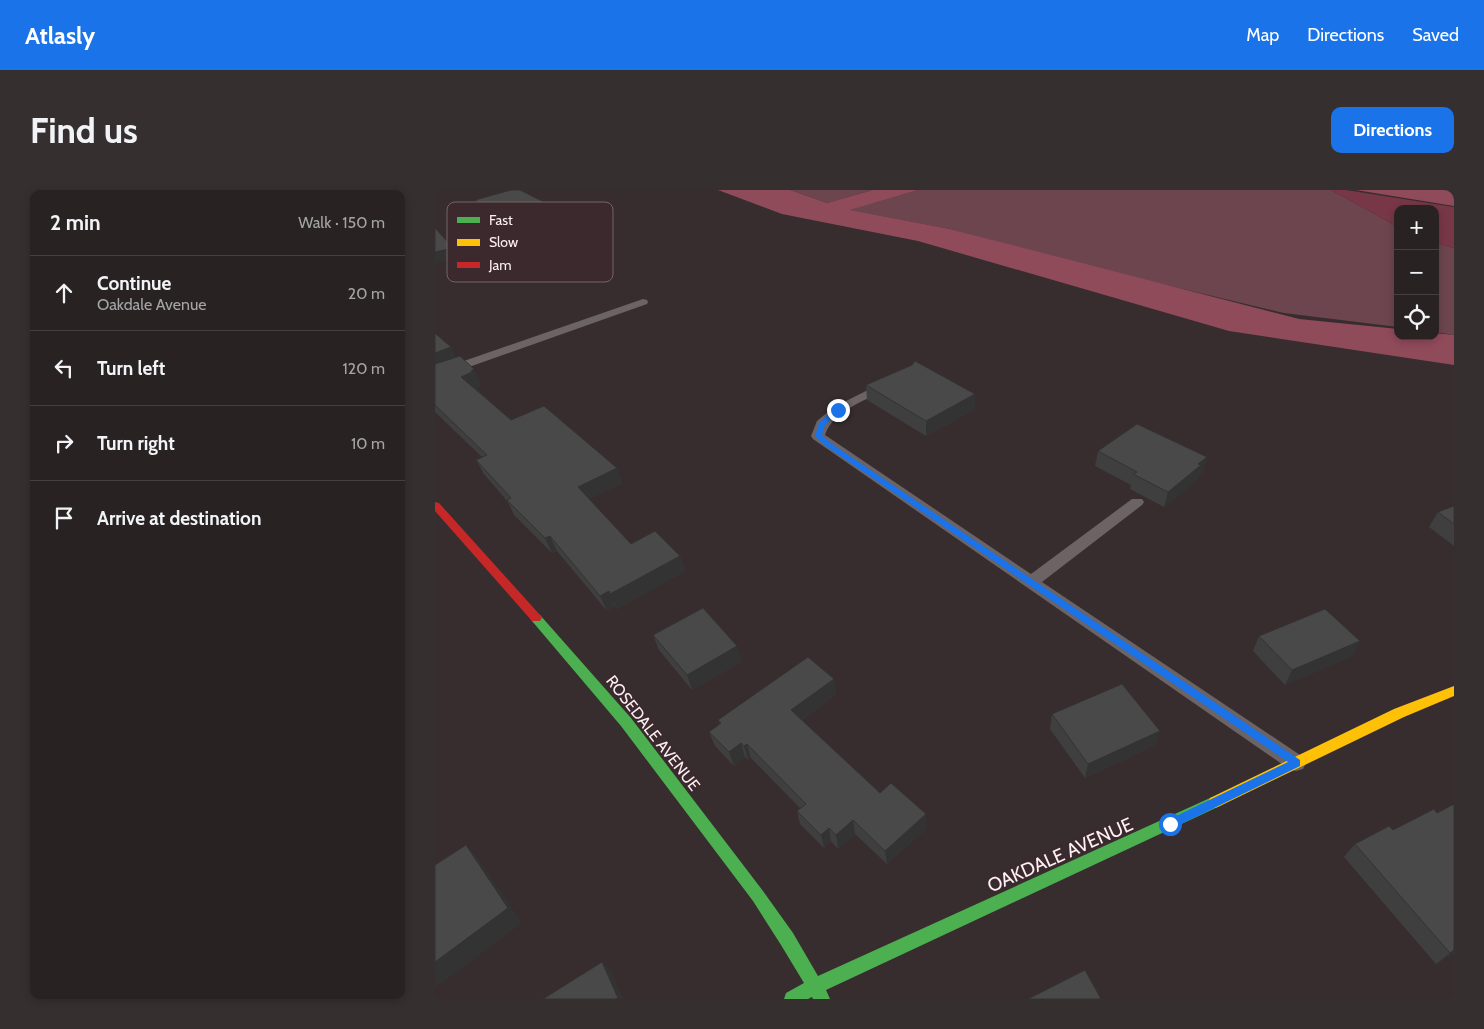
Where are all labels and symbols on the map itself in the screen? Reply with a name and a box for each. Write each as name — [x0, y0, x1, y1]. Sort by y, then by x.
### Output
legend — [447, 202, 613, 282]
text: Fast — [489, 211, 513, 229]
text: Slow — [489, 233, 518, 251]
text: Jam — [488, 256, 511, 274]
route end — [827, 399, 850, 422]
street label: ROSEDALE AVENUE — [602, 671, 704, 795]
street label: OAKDALE AVENUE — [984, 813, 1136, 897]
route start — [1159, 813, 1182, 836]

